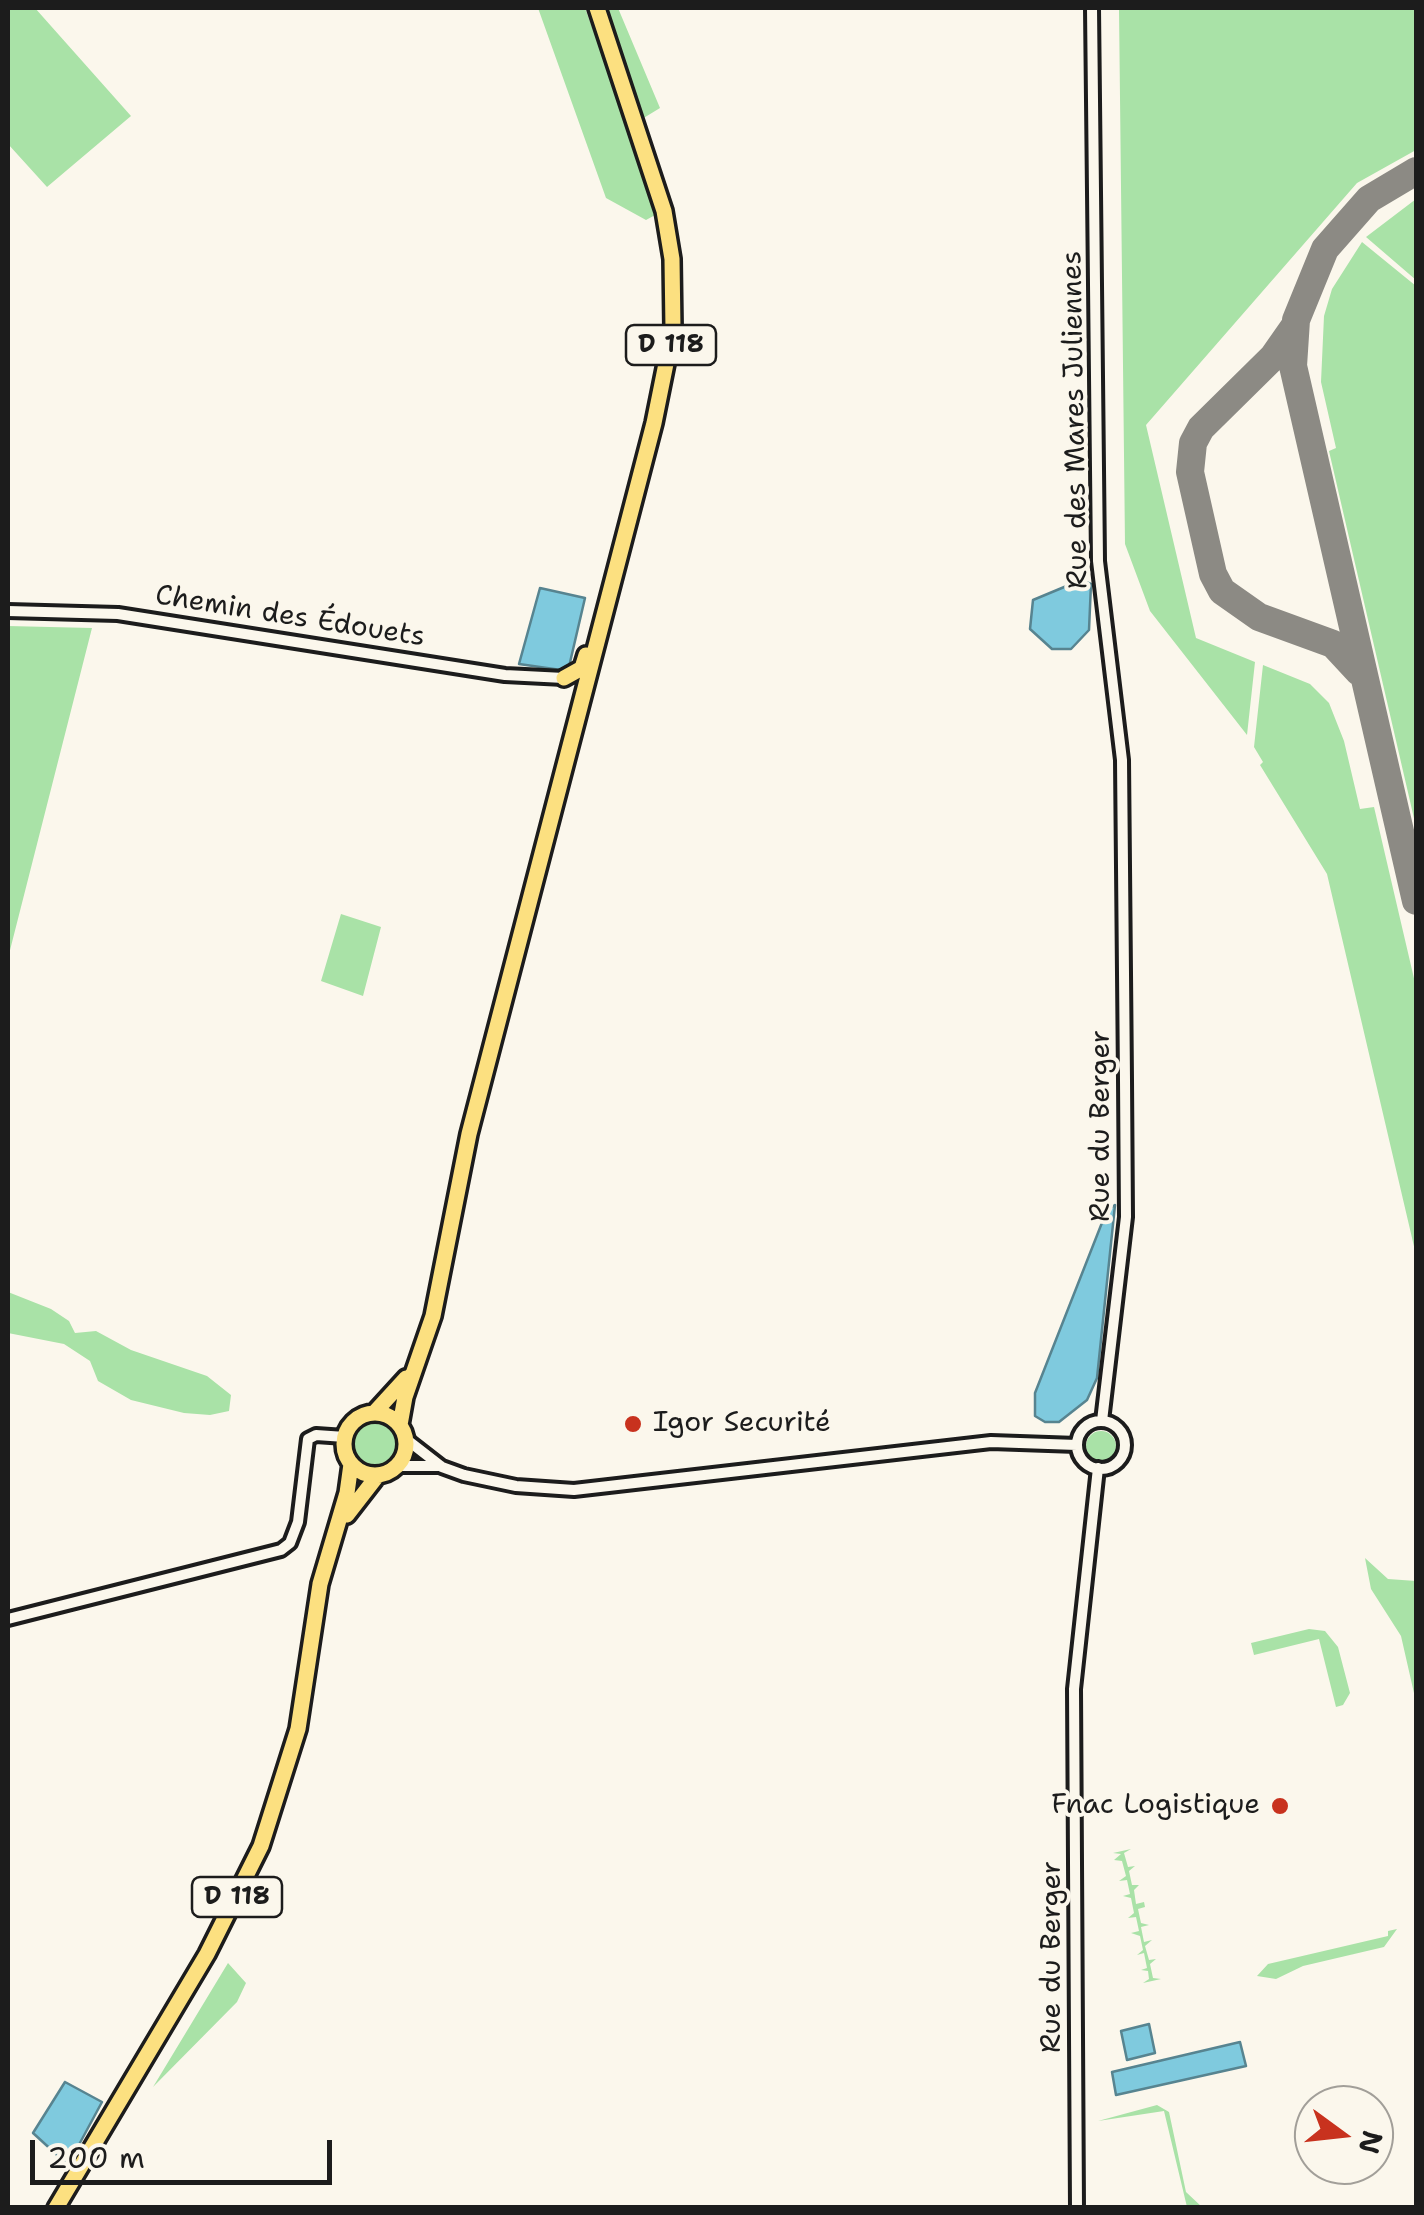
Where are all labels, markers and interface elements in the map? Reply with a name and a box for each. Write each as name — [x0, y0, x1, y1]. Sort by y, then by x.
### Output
street label: Rue des Mares Juliennes — [1056, 250, 1096, 590]
road number: D 118 — [626, 325, 716, 365]
street label: Chemin des Édouets — [153, 579, 427, 655]
street label: Rue du Berger — [1085, 1030, 1119, 1222]
place label: Igor Securité — [653, 1407, 831, 1441]
marker: Igor Securité — [622, 1413, 644, 1435]
place label: Fnac Logistique — [1051, 1789, 1260, 1823]
marker: Fnac Logistique — [1269, 1795, 1291, 1817]
street label: Rue du Berger — [1036, 1861, 1070, 2053]
road number: D 118 — [192, 1877, 282, 1917]
north arrow — [1294, 2085, 1394, 2185]
scale bar — [35, 2120, 338, 2182]
text: N — [1350, 2127, 1392, 2158]
text: 200 m — [47, 2137, 145, 2178]

